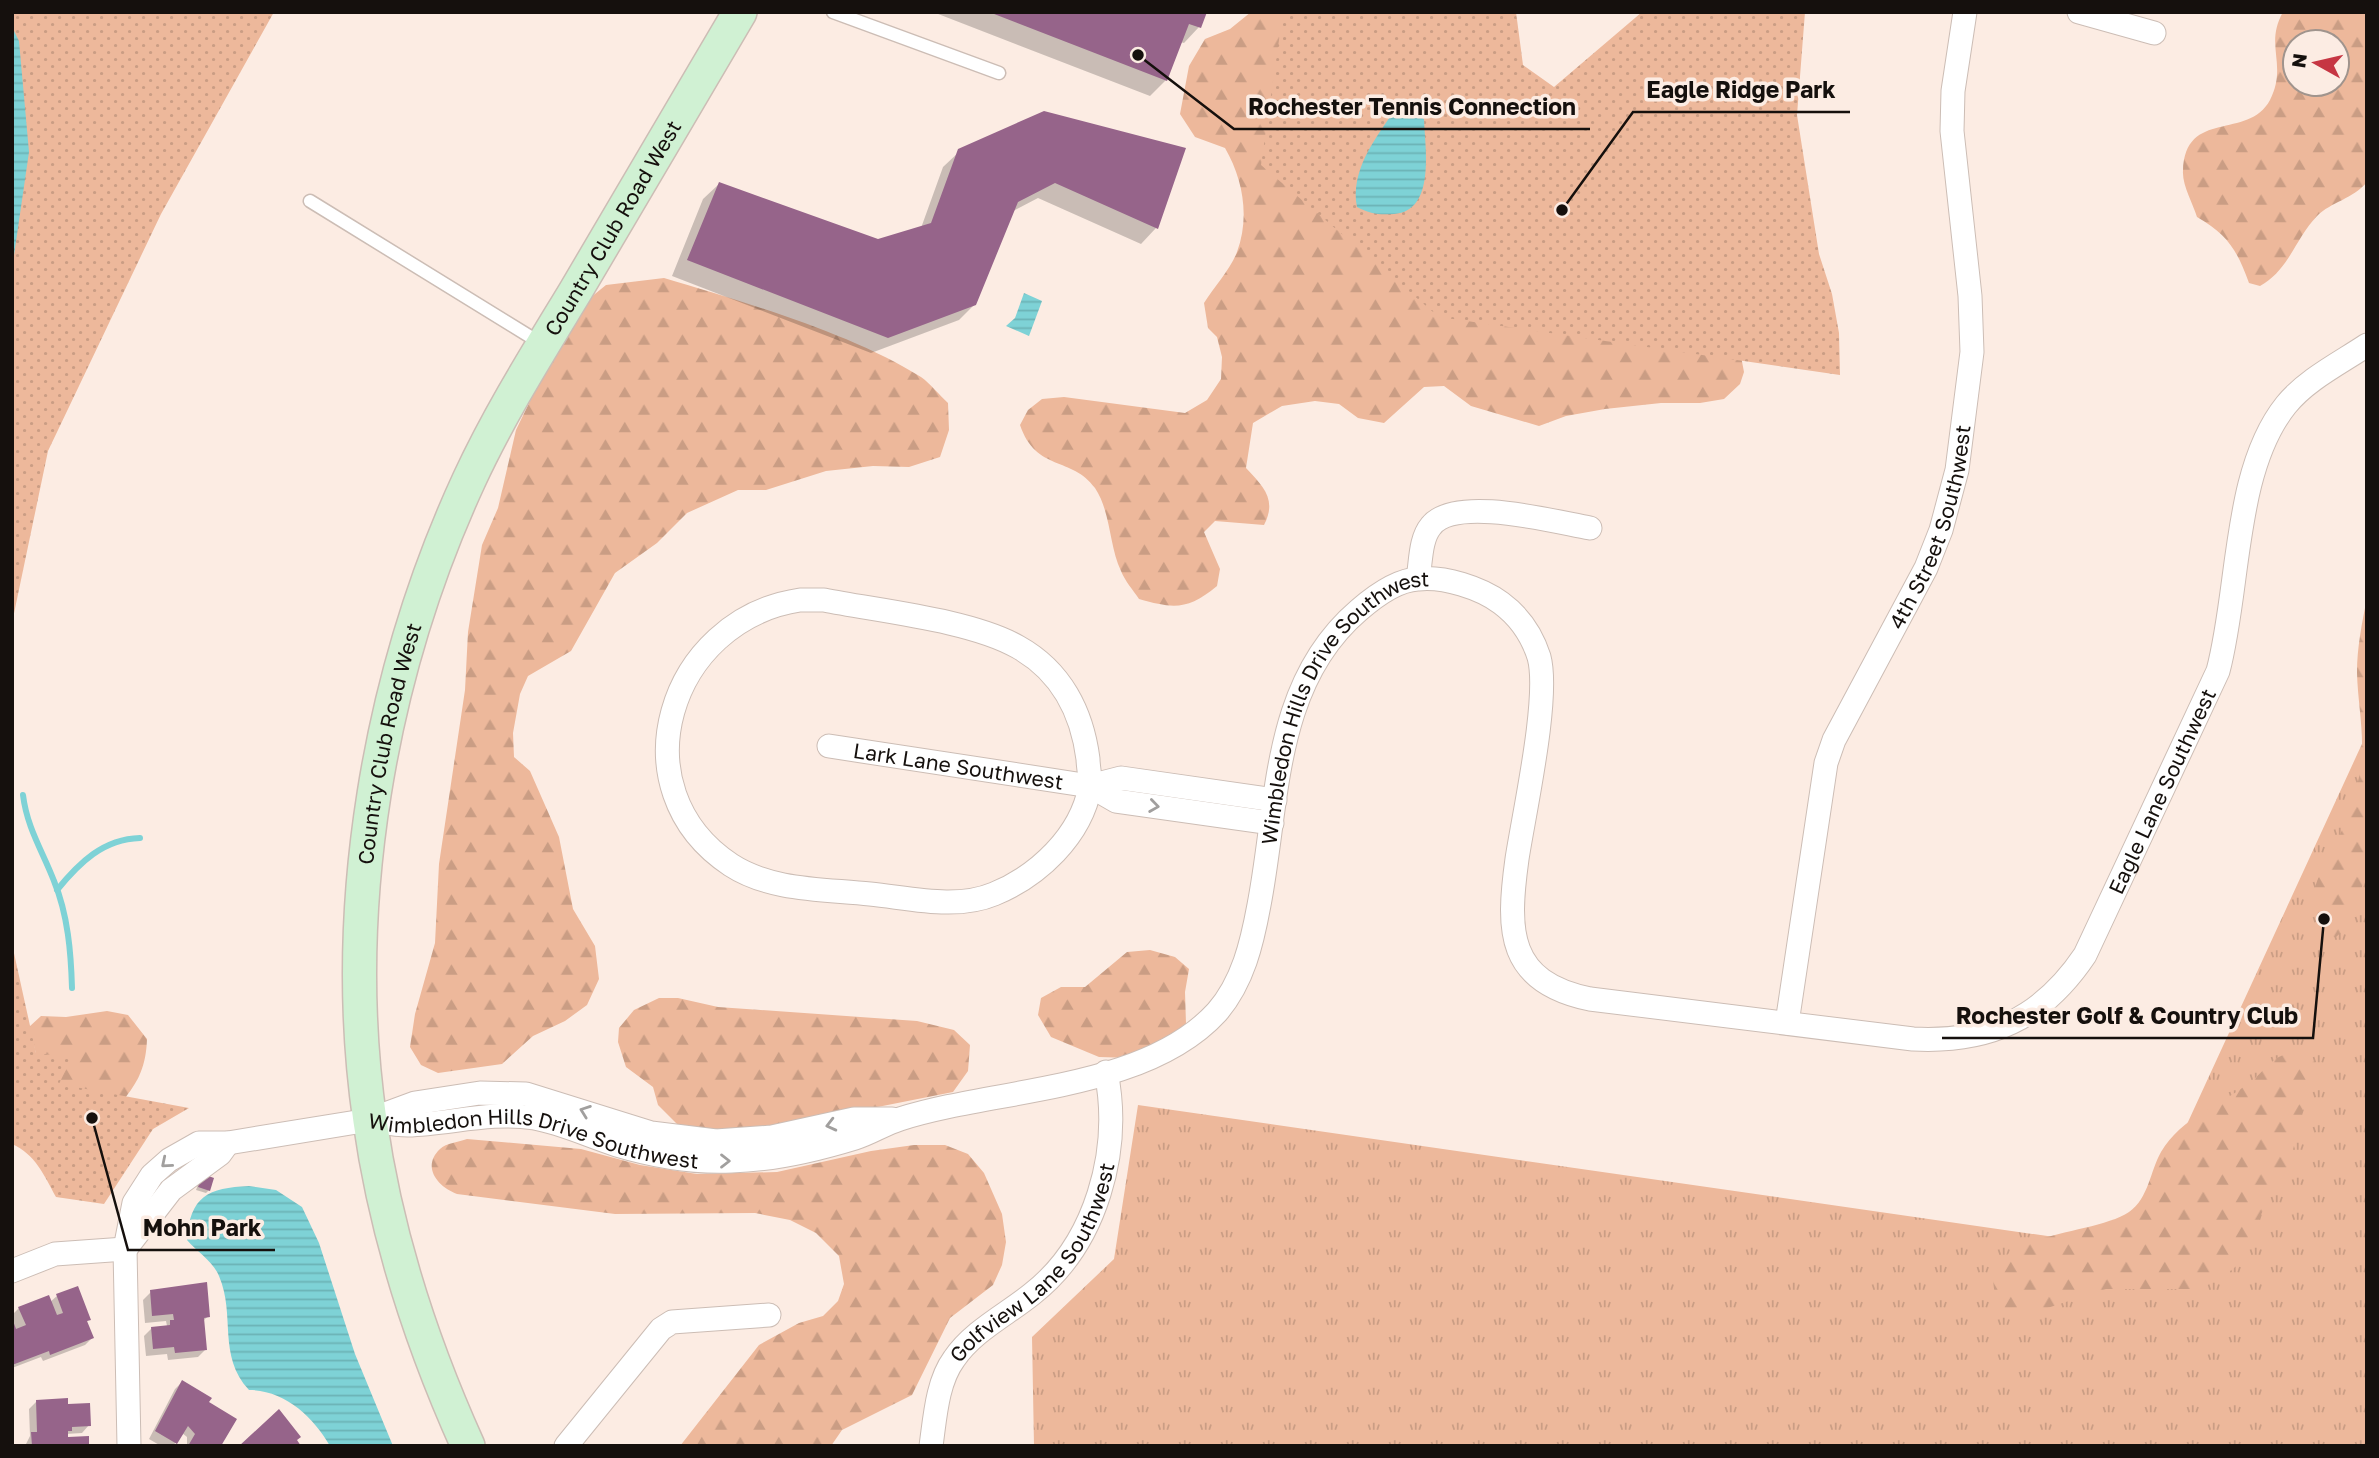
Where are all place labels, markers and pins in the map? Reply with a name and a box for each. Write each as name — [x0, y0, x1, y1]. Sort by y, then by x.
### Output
callout: Eagle Ridge Park — [1633, 68, 1850, 112]
callout: Rochester Tennis Connection — [1234, 85, 1590, 129]
callout: Rochester Golf & Country Club — [1942, 994, 2313, 1038]
callout: Mohn Park — [128, 1206, 275, 1250]

